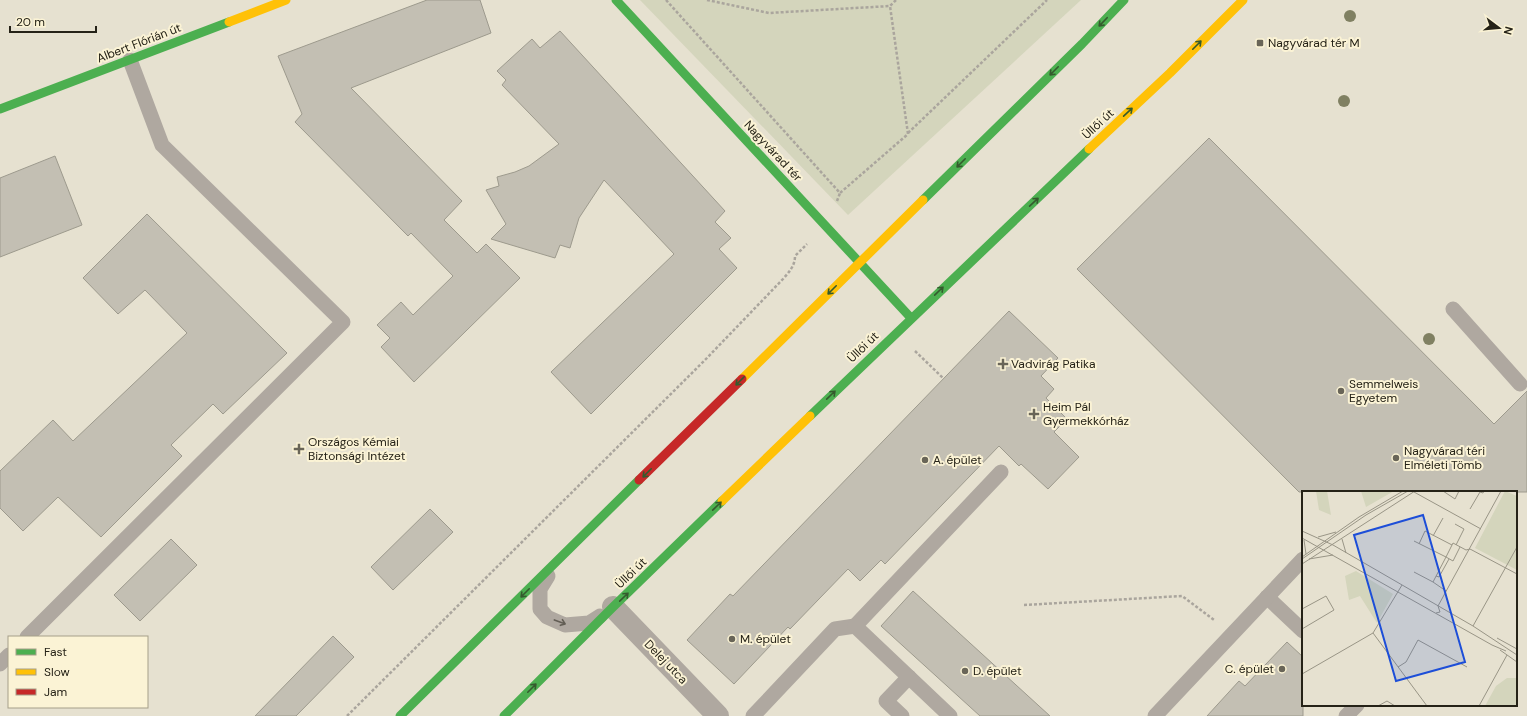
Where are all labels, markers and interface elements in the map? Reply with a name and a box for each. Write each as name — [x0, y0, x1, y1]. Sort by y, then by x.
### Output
scale bar — [10, 8, 96, 34]
north arrow — [1479, 8, 1519, 48]
text: 20 m — [16, 14, 45, 30]
one-way arrow — [1098, 17, 1108, 27]
street label: Albert Flórián út — [95, 19, 184, 66]
text: N — [1501, 25, 1516, 37]
place label: Nagyvárad tér M — [1268, 35, 1360, 51]
marker: Nagyvárad tér M — [1255, 38, 1265, 48]
one-way arrow — [1192, 40, 1202, 50]
one-way arrow — [1049, 66, 1059, 76]
street label: Üllői út — [1079, 105, 1118, 143]
one-way arrow — [1123, 107, 1133, 117]
street label: Nagyvárad tér — [740, 117, 806, 185]
one-way arrow — [956, 158, 966, 167]
one-way arrow — [1028, 197, 1039, 206]
one-way arrow — [828, 285, 837, 295]
one-way arrow — [934, 286, 944, 296]
street label: Üllői út — [844, 328, 882, 366]
place label: Vadvirág Patika — [1011, 356, 1096, 372]
marker: Vadvirág Patika — [998, 359, 1008, 369]
one-way arrow — [735, 376, 745, 386]
place label: Semmelweis Egyetem — [1349, 376, 1418, 406]
marker: Semmelweis Egyetem — [1336, 386, 1346, 396]
one-way arrow — [826, 390, 836, 400]
place label: Heim Pál Gyermekkórház — [1043, 399, 1129, 429]
marker: Heim Pál Gyermekkórház — [1028, 408, 1040, 420]
place label: Országos Kémiai Biztonsági Intézet — [308, 434, 406, 464]
marker: Országos Kémiai Biztonsági Intézet — [293, 443, 305, 455]
place label: Nagyvárad téri Elméleti Tömb — [1404, 443, 1485, 473]
place label: A. épület — [933, 452, 982, 468]
marker: Nagyvárad téri Elméleti Tömb — [1391, 453, 1401, 463]
marker: A. épület — [920, 455, 930, 465]
one-way arrow — [642, 468, 652, 477]
inset map — [1302, 491, 1517, 706]
one-way arrow — [712, 501, 722, 511]
street label: Üllői út — [612, 554, 650, 592]
one-way arrow — [520, 588, 530, 598]
one-way arrow — [619, 592, 629, 602]
one-way arrow — [554, 619, 567, 626]
place label: M. épület — [740, 631, 791, 647]
marker: M. épület — [727, 634, 737, 644]
legend — [8, 636, 148, 708]
street label: Delej utca — [641, 636, 691, 688]
text: Fast — [44, 644, 67, 660]
place label: C. épület — [1225, 661, 1274, 677]
place label: D. épület — [973, 663, 1022, 679]
text: Slow — [44, 664, 70, 680]
marker: C. épület — [1277, 664, 1287, 674]
marker: D. épület — [960, 666, 970, 676]
one-way arrow — [527, 683, 537, 693]
text: Jam — [44, 684, 67, 700]

